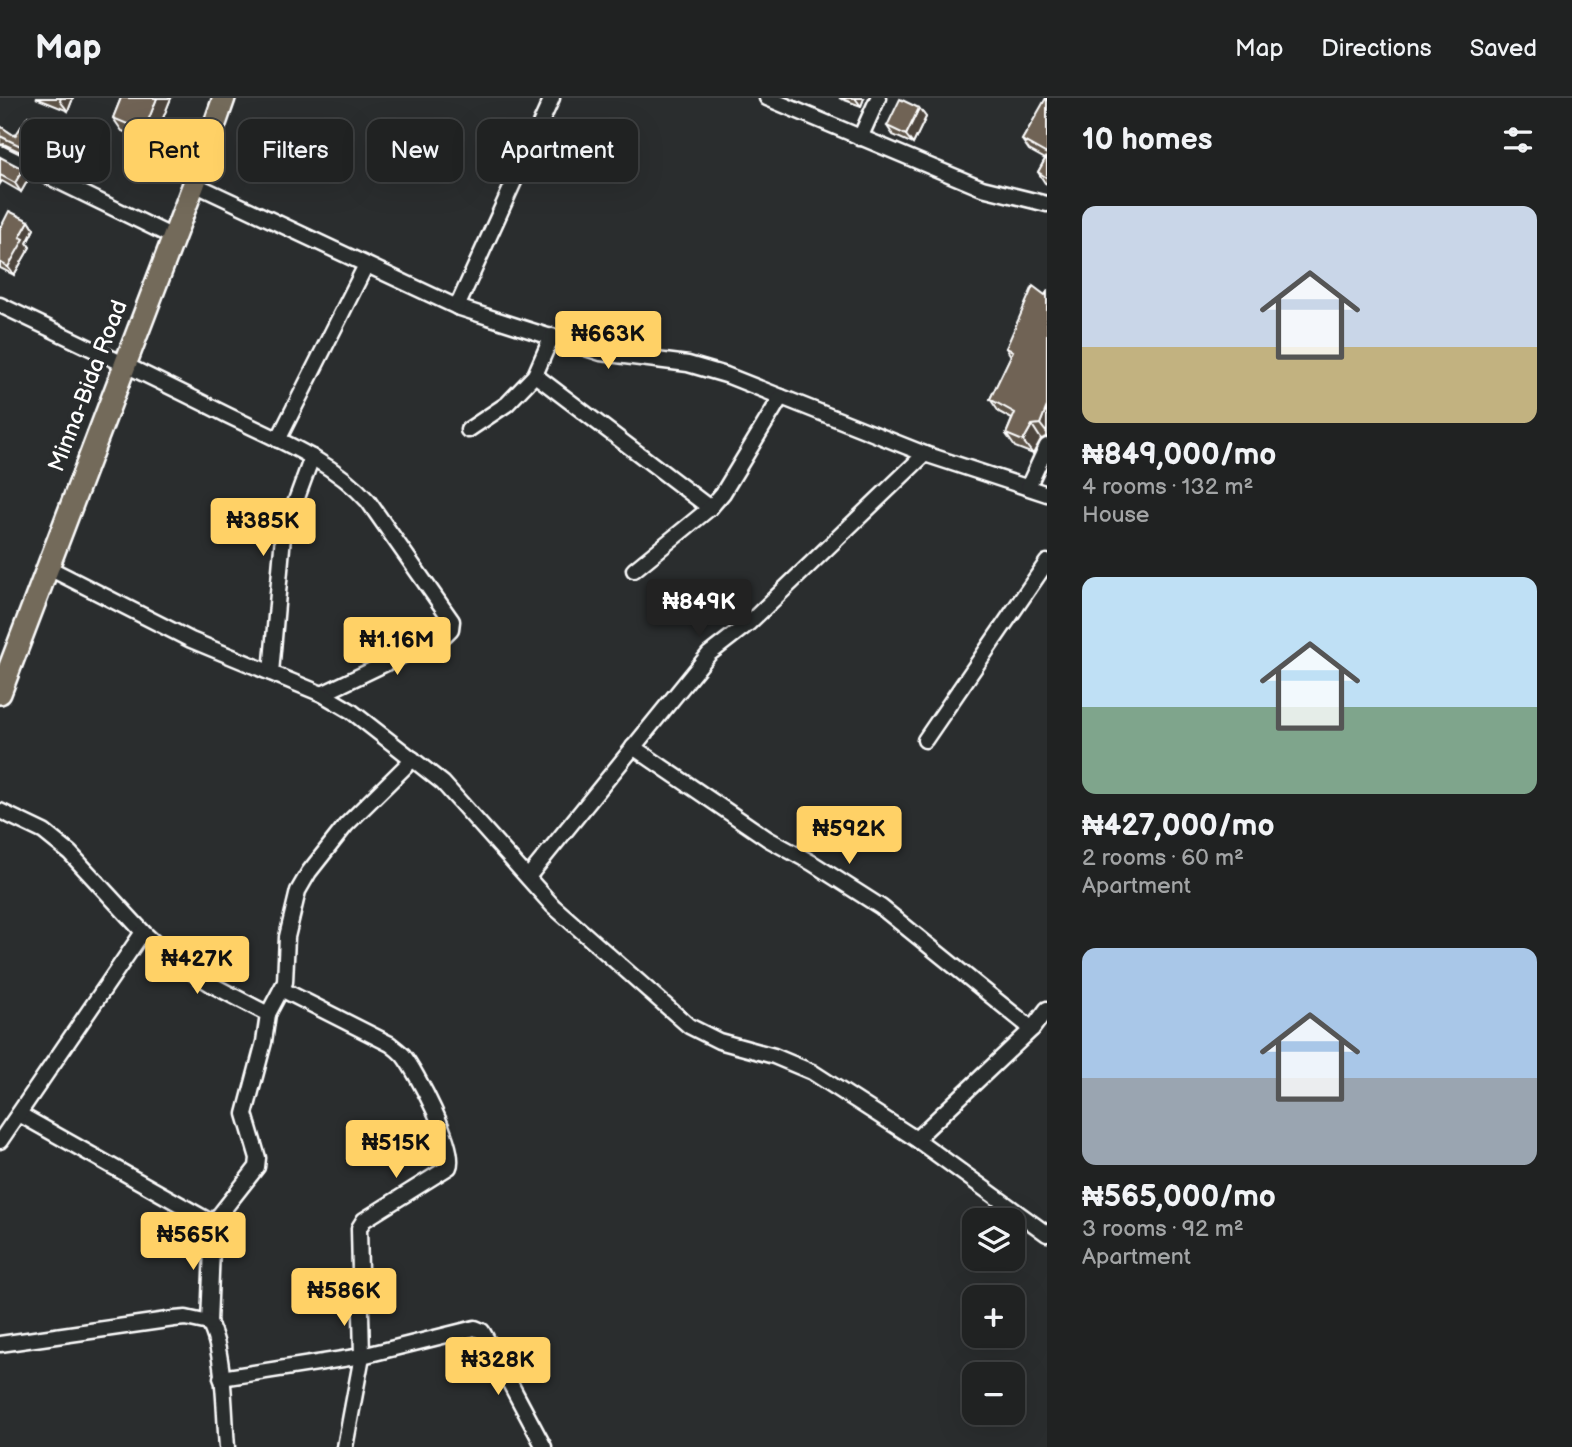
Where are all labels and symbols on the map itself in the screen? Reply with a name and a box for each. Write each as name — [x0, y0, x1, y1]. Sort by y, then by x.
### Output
street label: Minna-Bida Road — [42, 296, 134, 476]
pin: ₦663K — [559, 312, 657, 371]
pin: ₦385K — [214, 498, 312, 558]
pin: ₦849K — [650, 580, 748, 639]
pin: ₦1.16M — [340, 618, 454, 677]
pin: ₦592K — [800, 806, 898, 866]
pin: ₦427K — [148, 936, 246, 996]
pin: ₦515K — [347, 1121, 445, 1180]
pin: ₦565K — [144, 1212, 242, 1272]
pin: ₦586K — [295, 1268, 393, 1328]
pin: ₦328K — [449, 1338, 547, 1397]

